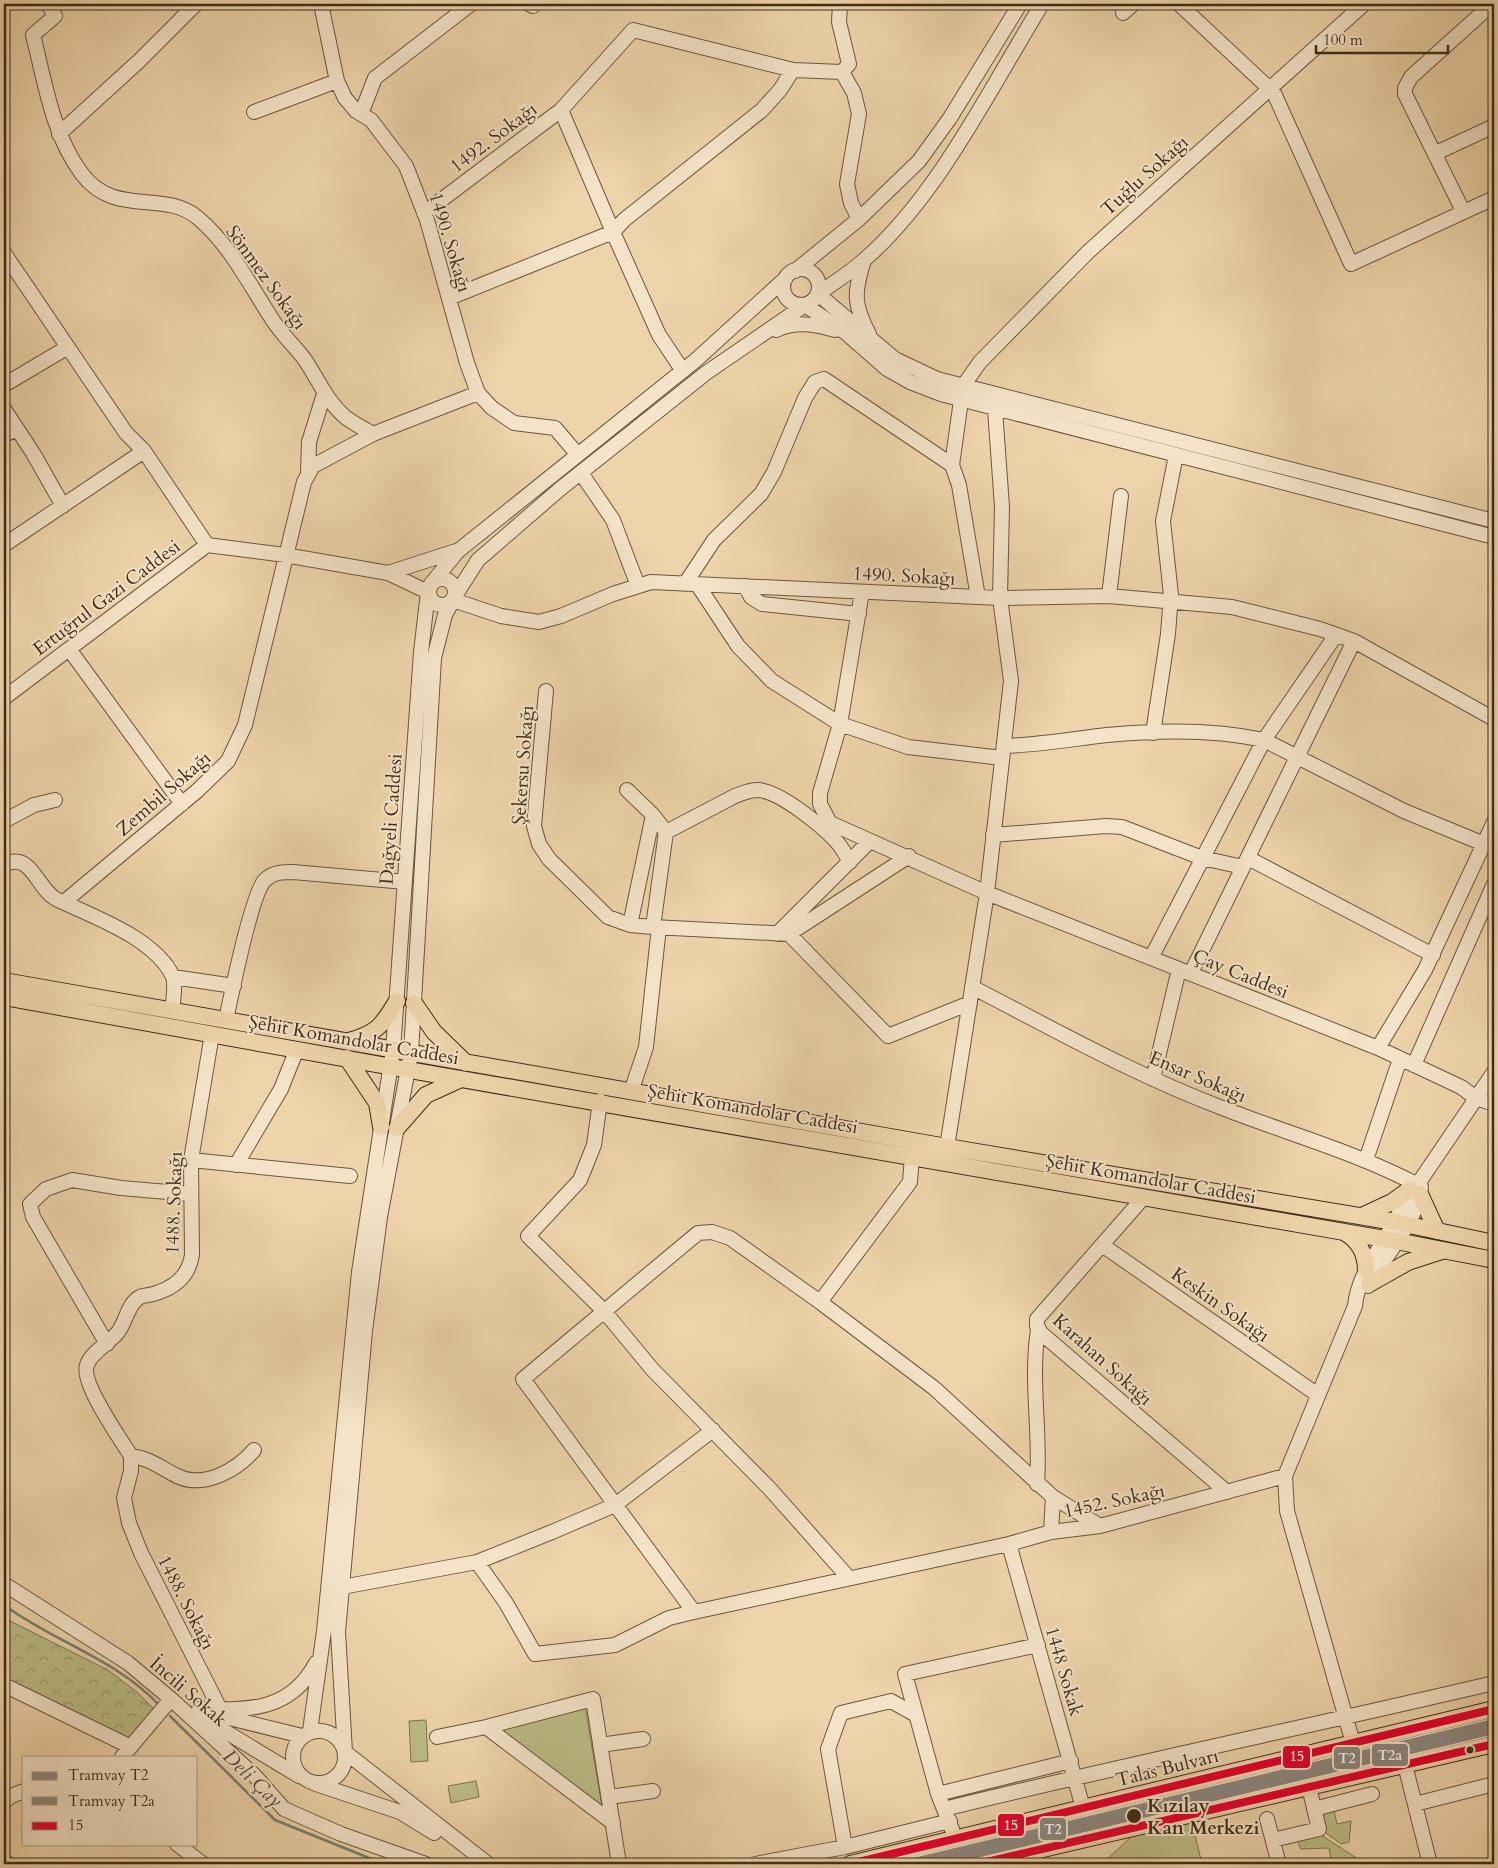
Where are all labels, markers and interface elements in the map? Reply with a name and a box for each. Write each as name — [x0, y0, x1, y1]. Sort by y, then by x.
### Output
scale bar — [1316, 22, 1448, 54]
text: 100 m — [1323, 30, 1363, 50]
street label: 1492. Sokağı — [445, 96, 543, 179]
street label: Tuğlu Sokağı — [1095, 129, 1194, 222]
street label: 1490. Sokağı — [423, 189, 478, 295]
street label: Sönmez Sokağı — [220, 220, 313, 335]
street label: Ertuğrul Gazi Caddesi — [27, 534, 186, 662]
street label: 1490. Sokağı — [852, 560, 956, 592]
street label: Şekersu Sokağı — [506, 704, 540, 826]
street label: Zembil Sokağı — [111, 745, 217, 842]
street label: Dağyeli Caddesi — [373, 753, 409, 886]
street label: Çay Caddesi — [1189, 943, 1292, 1005]
street label: Şehit Komandolar Caddesi — [247, 1009, 461, 1071]
street label: Ensar Sokağı — [1145, 1045, 1250, 1109]
street label: Şehit Komandolar Caddesi — [646, 1078, 860, 1140]
street label: Şehit Komandolar Caddesi — [1044, 1148, 1258, 1210]
street label: 1488. Sokağı — [159, 1151, 189, 1255]
street label: Keskin Sokağı — [1166, 1261, 1275, 1348]
street label: Karahan Sokağı — [1047, 1308, 1158, 1412]
street label: 1452. Sokağı — [1061, 1478, 1167, 1524]
street label: 1488. Sokağı — [151, 1551, 221, 1654]
street label: 1448 Sokak — [1039, 1623, 1089, 1720]
street label: İncili Sokak — [144, 1651, 233, 1733]
water label: Deli Çay — [217, 1743, 289, 1814]
street label: Talas Bulvarı — [1113, 1743, 1221, 1793]
line badge: T2a — [1371, 1743, 1409, 1767]
line badge: 15 — [1282, 1745, 1311, 1769]
unlabelled marker — [1465, 1745, 1475, 1755]
line badge: T2 — [1333, 1746, 1361, 1770]
text: T2a — [1378, 1746, 1402, 1765]
text: 15 — [1290, 1747, 1304, 1766]
text: T2 — [1338, 1749, 1356, 1768]
legend — [22, 1756, 198, 1846]
text: Tramvay T2 — [68, 1765, 149, 1785]
text: Tramvay T2a — [68, 1791, 155, 1811]
place label: Kızılay Kan Merkezi — [1147, 1793, 1260, 1841]
marker: Kızılay Kan Merkezi — [1125, 1807, 1143, 1825]
line badge: 15 — [997, 1813, 1025, 1837]
text: 15 — [68, 1815, 83, 1835]
text: 15 — [1004, 1816, 1018, 1835]
line badge: T2 — [1039, 1817, 1067, 1841]
text: T2 — [1044, 1820, 1062, 1839]

